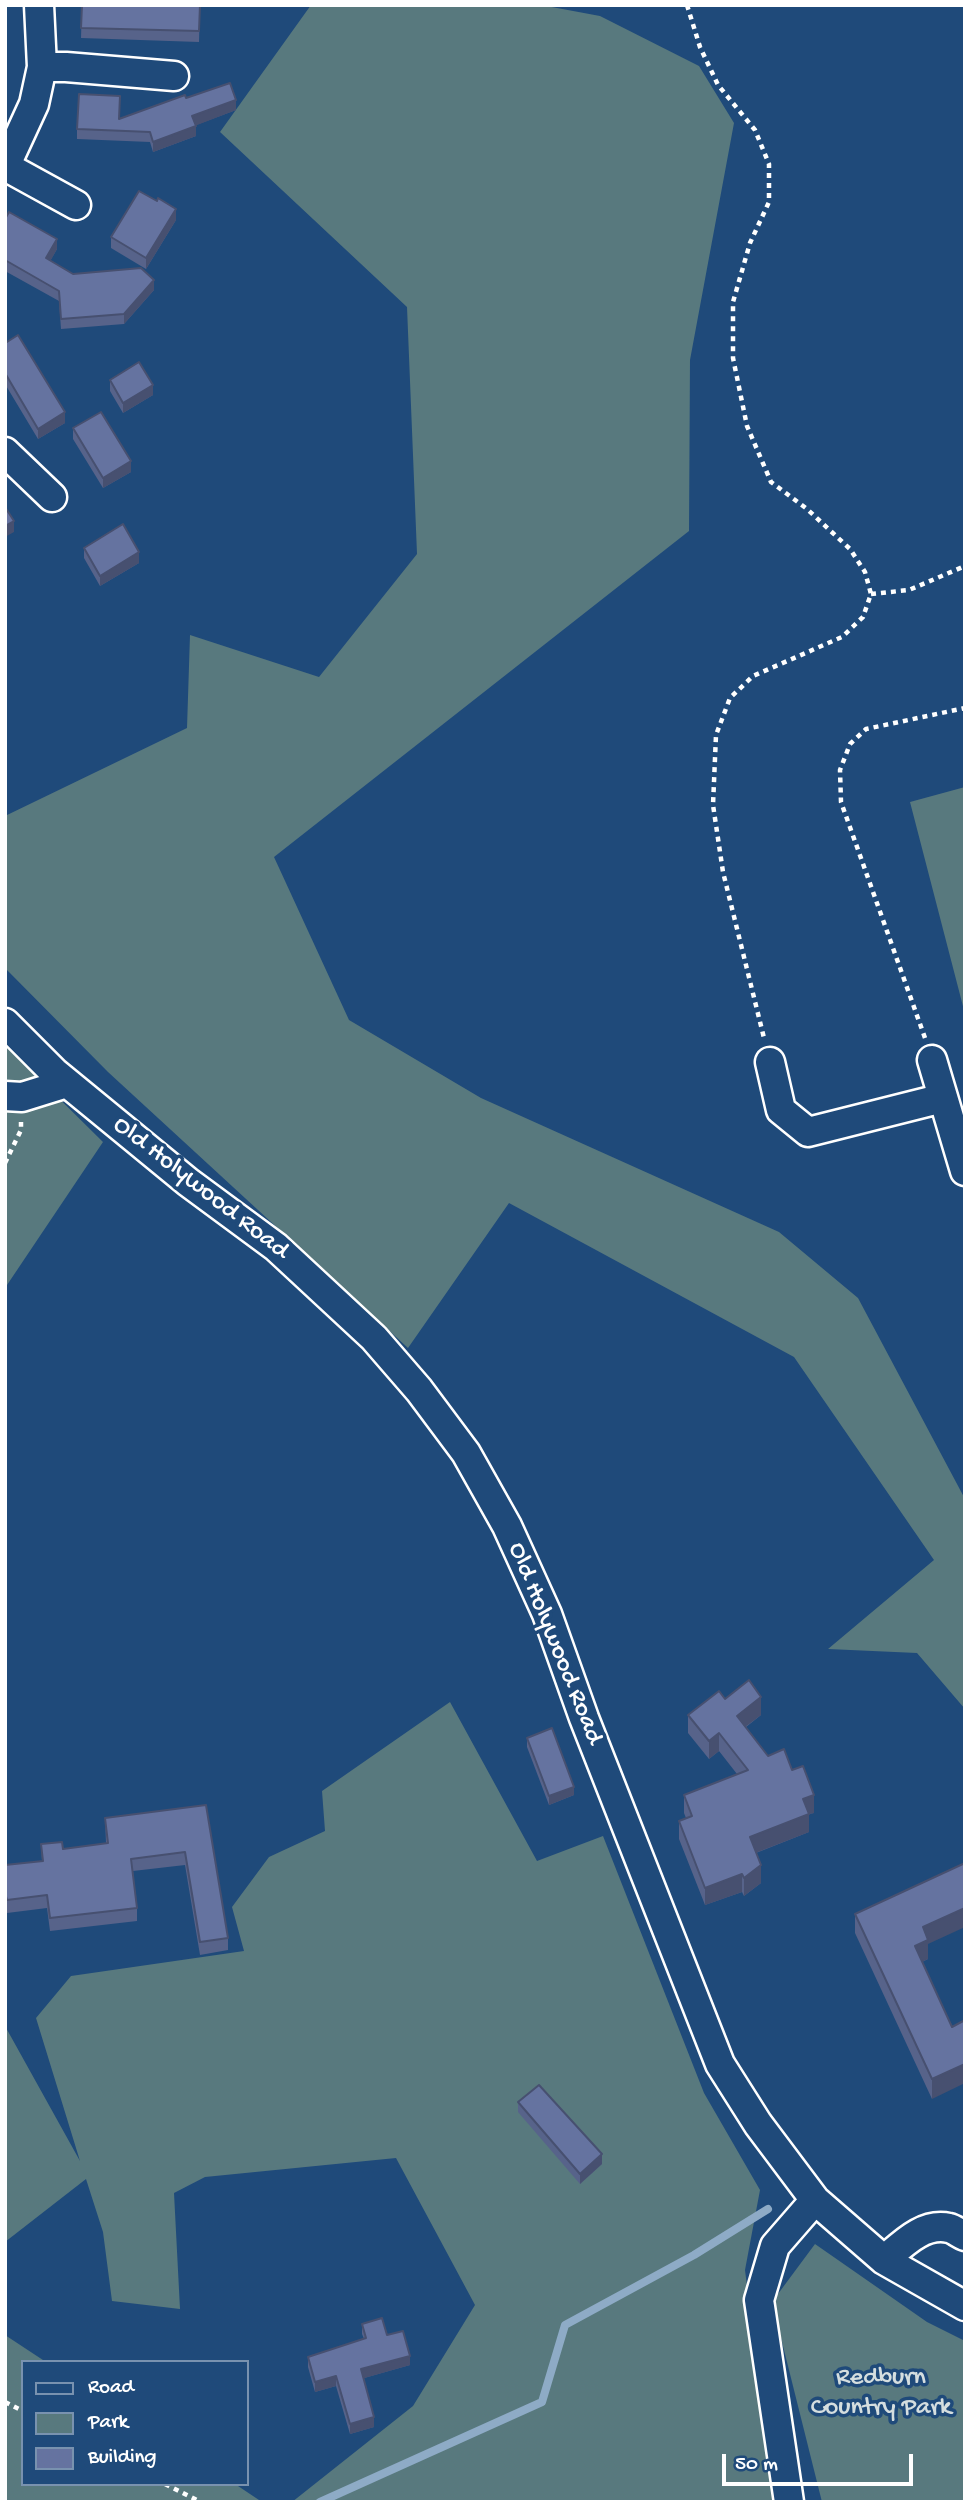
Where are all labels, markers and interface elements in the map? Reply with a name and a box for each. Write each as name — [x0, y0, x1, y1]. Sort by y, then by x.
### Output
street label: Old Holywood Road — [106, 1111, 294, 1267]
street label: Old Holywood Road — [499, 1539, 609, 1749]
legend — [21, 2360, 248, 2486]
park label: Redburn Country Park — [811, 2363, 951, 2424]
text: Road — [88, 2376, 134, 2401]
text: Park — [88, 2411, 128, 2436]
scale bar — [725, 2440, 916, 2484]
text: Building — [88, 2446, 157, 2471]
text: 50 m — [735, 2453, 778, 2478]

